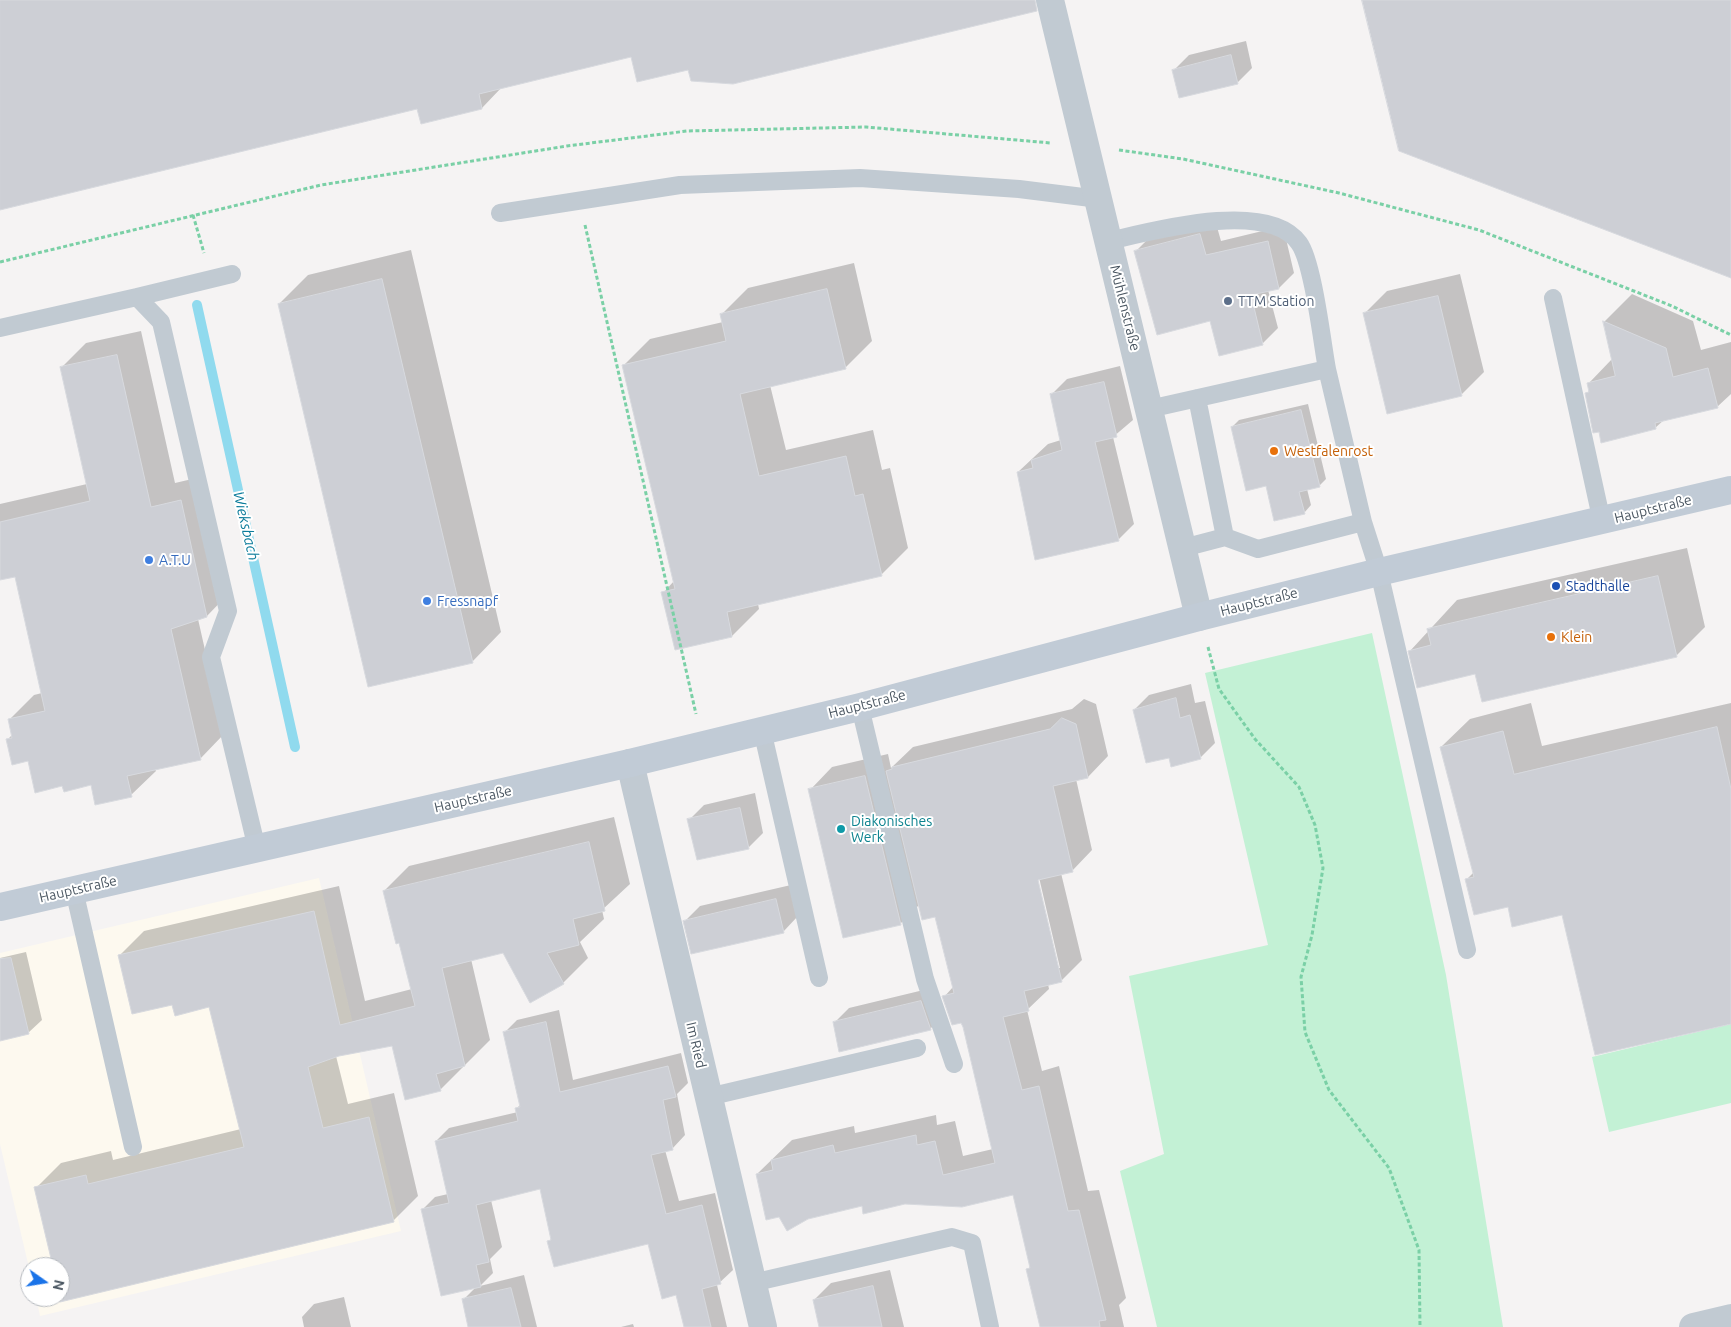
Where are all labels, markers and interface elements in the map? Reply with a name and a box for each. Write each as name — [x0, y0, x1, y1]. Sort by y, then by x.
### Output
street label: Mühlenstraße — [1106, 263, 1144, 353]
place label: TTM Station — [1238, 293, 1314, 309]
marker: TTM Station — [1222, 295, 1234, 307]
place label: Westfalenrost — [1284, 443, 1373, 459]
marker: Westfalenrost — [1268, 445, 1280, 457]
water label: Wieksbach — [229, 490, 263, 562]
street label: Hauptstraße — [1613, 491, 1693, 527]
place label: A.T.U — [159, 552, 191, 568]
marker: A.T.U — [143, 554, 155, 566]
place label: Stadthalle — [1566, 578, 1630, 594]
marker: Stadthalle — [1550, 580, 1562, 592]
street label: Hauptstraße — [1219, 584, 1299, 620]
place label: Fressnapf — [437, 593, 498, 609]
marker: Fressnapf — [421, 595, 433, 607]
place label: Klein — [1561, 629, 1592, 645]
marker: Klein — [1545, 631, 1557, 643]
street label: Hauptstraße — [827, 686, 907, 722]
street label: Hauptstraße — [433, 782, 513, 816]
place label: Diakonisches Werk — [851, 813, 932, 846]
marker: Diakonisches Werk — [835, 823, 847, 835]
street label: Hauptstraße — [38, 872, 118, 906]
street label: Im Ried — [683, 1020, 709, 1070]
north arrow — [20, 1257, 70, 1307]
text: N — [50, 1278, 68, 1292]

